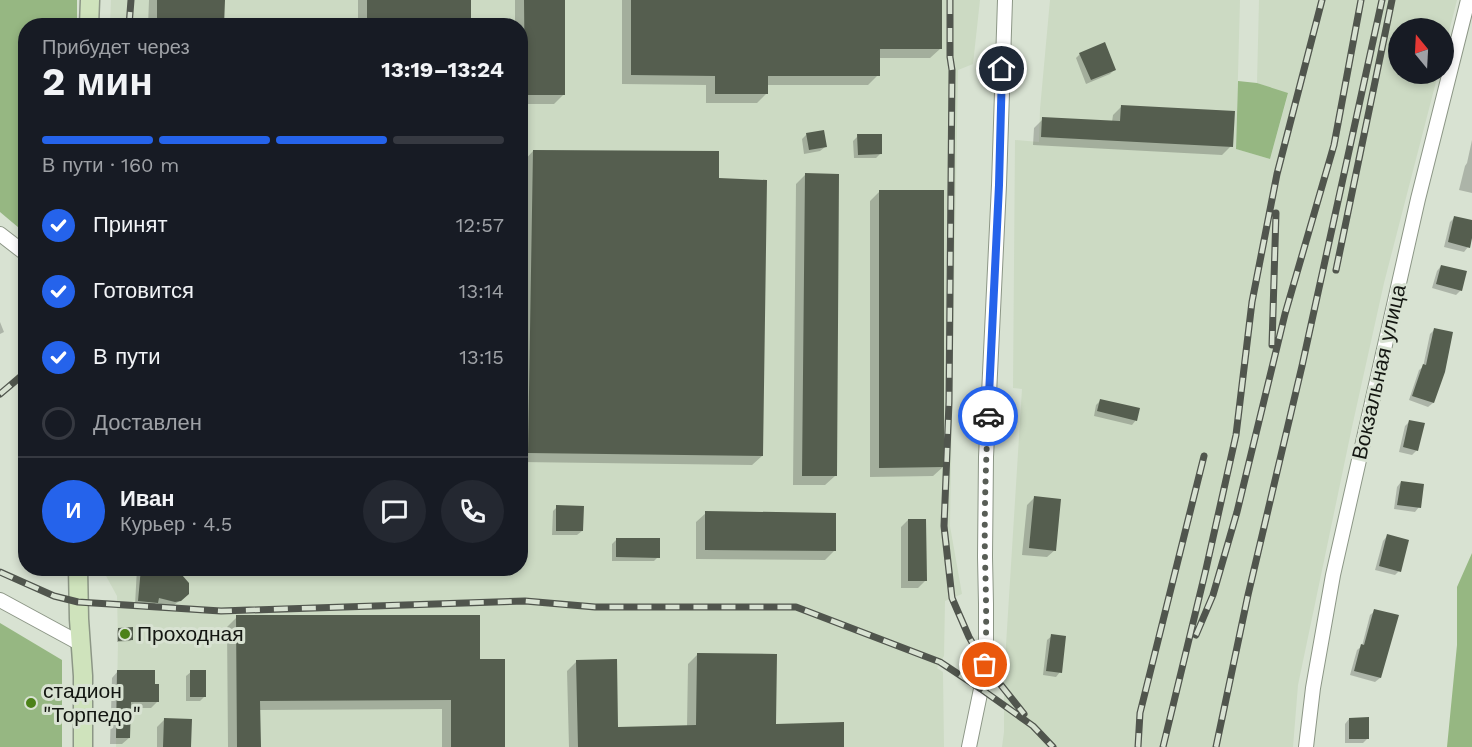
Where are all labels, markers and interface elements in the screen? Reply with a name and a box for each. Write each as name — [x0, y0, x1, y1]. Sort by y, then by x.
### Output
north arrow — [1388, 18, 1454, 84]
map controls — [1388, 18, 1454, 84]
text: Прибудет через — [42, 35, 190, 59]
pin — [976, 43, 1027, 94]
icon: home — [985, 52, 1018, 85]
text: 13:19–13:24 — [381, 57, 504, 82]
text: 2 мин — [42, 59, 153, 104]
text: В пути · 160 m — [42, 153, 179, 177]
icon: check — [42, 209, 75, 242]
text: Принят — [93, 212, 167, 237]
text: 12:57 — [456, 213, 504, 237]
icon: check — [42, 275, 75, 308]
text: Готовится — [93, 278, 194, 303]
text: 13:14 — [459, 279, 504, 303]
street label: Вокзальная улица — [1346, 281, 1411, 462]
icon: check — [42, 341, 75, 374]
text: В пути — [93, 344, 160, 369]
text: 13:15 — [459, 345, 504, 369]
courier — [958, 386, 1018, 446]
icon: car — [972, 400, 1005, 433]
text: Доставлен — [93, 410, 202, 435]
button: chat — [363, 480, 426, 543]
button: phone — [441, 480, 504, 543]
text: Иван — [120, 486, 175, 511]
text: И — [66, 498, 81, 523]
text: Курьер · 4.5 — [120, 512, 232, 536]
place label: Проходная — [137, 621, 244, 646]
marker: Проходная — [118, 627, 132, 641]
pin — [959, 639, 1010, 690]
icon: bag — [968, 648, 1001, 681]
place label: стадион "Торпедо" — [43, 678, 141, 727]
marker: стадион "Торпедо" — [24, 696, 38, 710]

